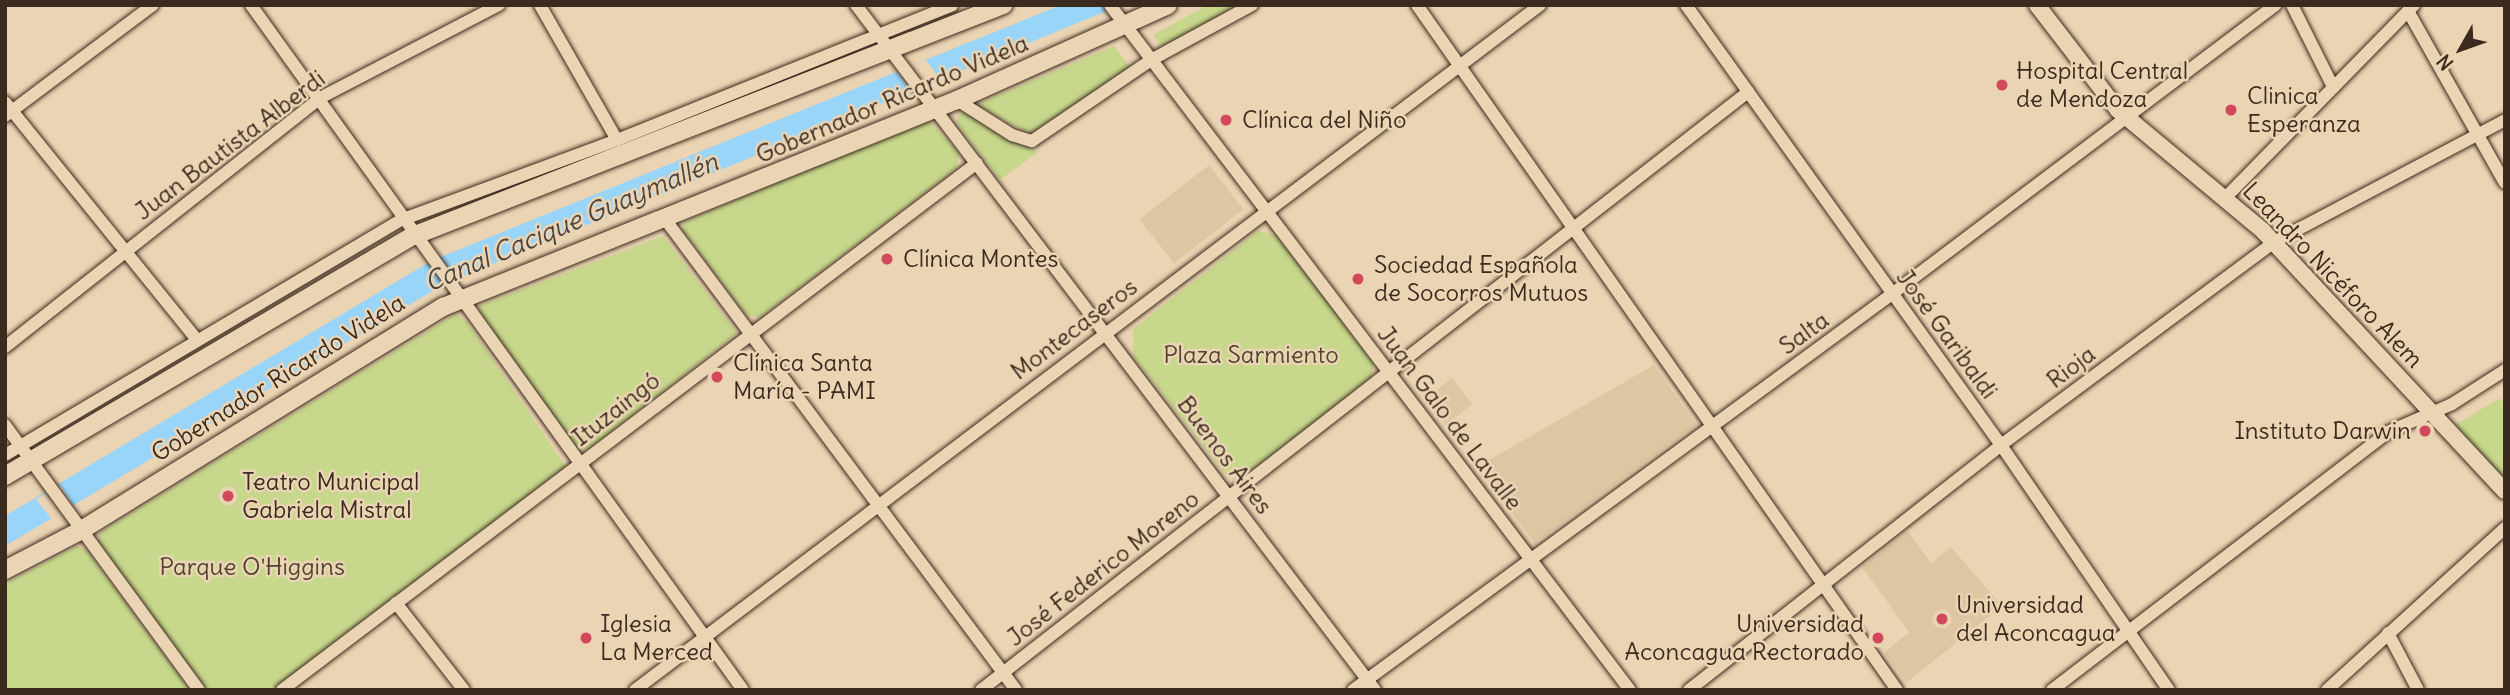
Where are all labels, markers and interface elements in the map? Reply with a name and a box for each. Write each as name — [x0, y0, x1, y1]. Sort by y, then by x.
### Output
north arrow — [2426, 14, 2496, 84]
street label: Gobernador Ricardo Videla — [752, 29, 1032, 169]
text: N — [2432, 50, 2458, 75]
place label: Hospital Central de Mendoza — [2016, 57, 2188, 113]
street label: Juan Bautista Alberdi — [129, 64, 331, 226]
marker: Hospital Central de Mendoza — [1994, 77, 2010, 93]
place label: Clinica Esperanza — [2247, 82, 2361, 138]
marker: Clinica Esperanza — [2221, 100, 2241, 120]
place label: Clínica del Niño — [1242, 106, 1406, 134]
marker: Clínica del Niño — [1216, 110, 1236, 130]
water label: Canal Cacique Guaymallén — [420, 146, 722, 298]
street label: Leandro Nicéforo Alem — [2237, 176, 2429, 374]
place label: Clínica Montes — [903, 245, 1058, 273]
marker: Clínica Montes — [877, 249, 897, 269]
place label: Sociedad Española de Socorros Mutuos — [1374, 251, 1588, 307]
street label: José Garibaldi — [1890, 264, 2004, 404]
marker: Sociedad Española de Socorros Mutuos — [1348, 269, 1368, 289]
street label: Montecaseros — [1005, 272, 1143, 386]
street label: Gobernador Ricardo Videla — [146, 288, 410, 468]
street label: Salta — [1774, 305, 1834, 361]
street label: Juan Galo de Lavalle — [1371, 320, 1529, 516]
street label: Rioja — [2041, 339, 2101, 395]
park label: Plaza Sarmiento — [1163, 341, 1339, 369]
place label: Clínica Santa María - PAMI — [733, 349, 876, 405]
street label: Ituzaingó — [566, 366, 666, 452]
marker: Clínica Santa María - PAMI — [707, 367, 727, 387]
street label: Buenos Aires — [1171, 390, 1279, 520]
place label: Instituto Darwin — [2234, 417, 2411, 445]
marker: Instituto Darwin — [2417, 423, 2433, 439]
place label: Teatro Municipal Gabriela Mistral — [242, 468, 419, 524]
street label: José Federico Moreno — [1001, 484, 1205, 652]
marker: Teatro Municipal Gabriela Mistral — [220, 488, 236, 504]
park label: Parque O'Higgins — [159, 553, 345, 581]
place label: Universidad del Aconcagua — [1956, 591, 2115, 647]
place label: Iglesia La Merced — [600, 610, 713, 666]
place label: Universidad Aconcagua Rectorado — [1625, 610, 1864, 666]
marker: Universidad del Aconcagua — [1934, 611, 1950, 627]
marker: Iglesia La Merced — [578, 630, 594, 646]
marker: Universidad Aconcagua Rectorado — [1870, 630, 1886, 646]

